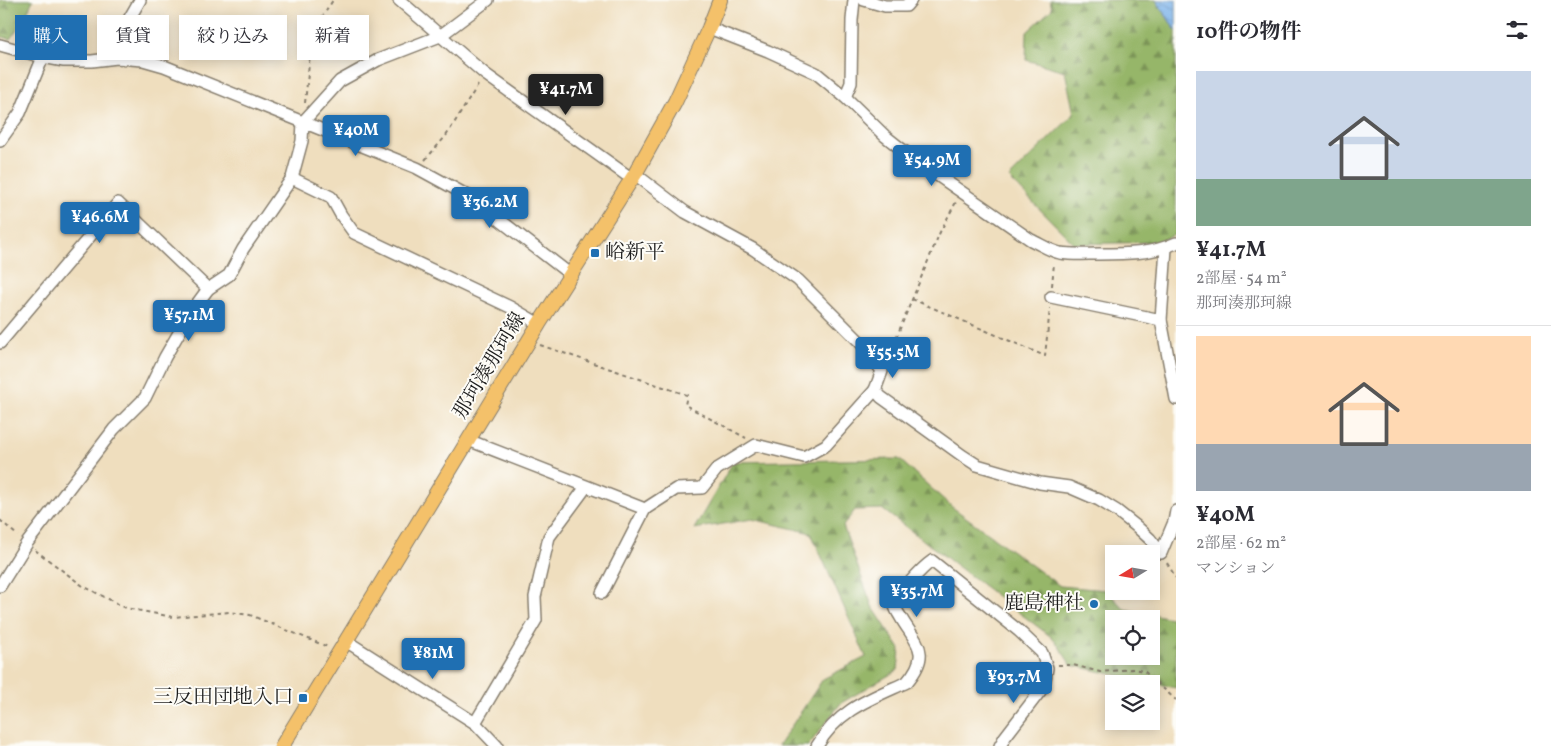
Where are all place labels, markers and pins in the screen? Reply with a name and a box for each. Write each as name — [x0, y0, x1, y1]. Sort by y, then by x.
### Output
pin: ¥41.7M — [525, 74, 607, 116]
pin: ¥40M — [326, 114, 386, 157]
pin: ¥54.9M — [891, 144, 973, 187]
pin: ¥36.2M — [449, 186, 531, 229]
pin: ¥46.6M — [59, 202, 141, 244]
place label: 峪新平 — [605, 239, 665, 267]
marker: 峪新平 — [589, 247, 601, 259]
pin: ¥57.1M — [148, 300, 230, 342]
pin: ¥55.5M — [852, 336, 934, 379]
pin: ¥35.7M — [876, 576, 958, 618]
place label: 鹿島神社 — [1004, 590, 1084, 618]
marker: 鹿島神社 — [1088, 598, 1100, 610]
pin: ¥81M — [403, 638, 463, 680]
pin: ¥93.7M — [973, 662, 1055, 704]
place label: 三反田団地入口 — [153, 684, 293, 712]
marker: 三反田団地入口 — [297, 692, 309, 704]

